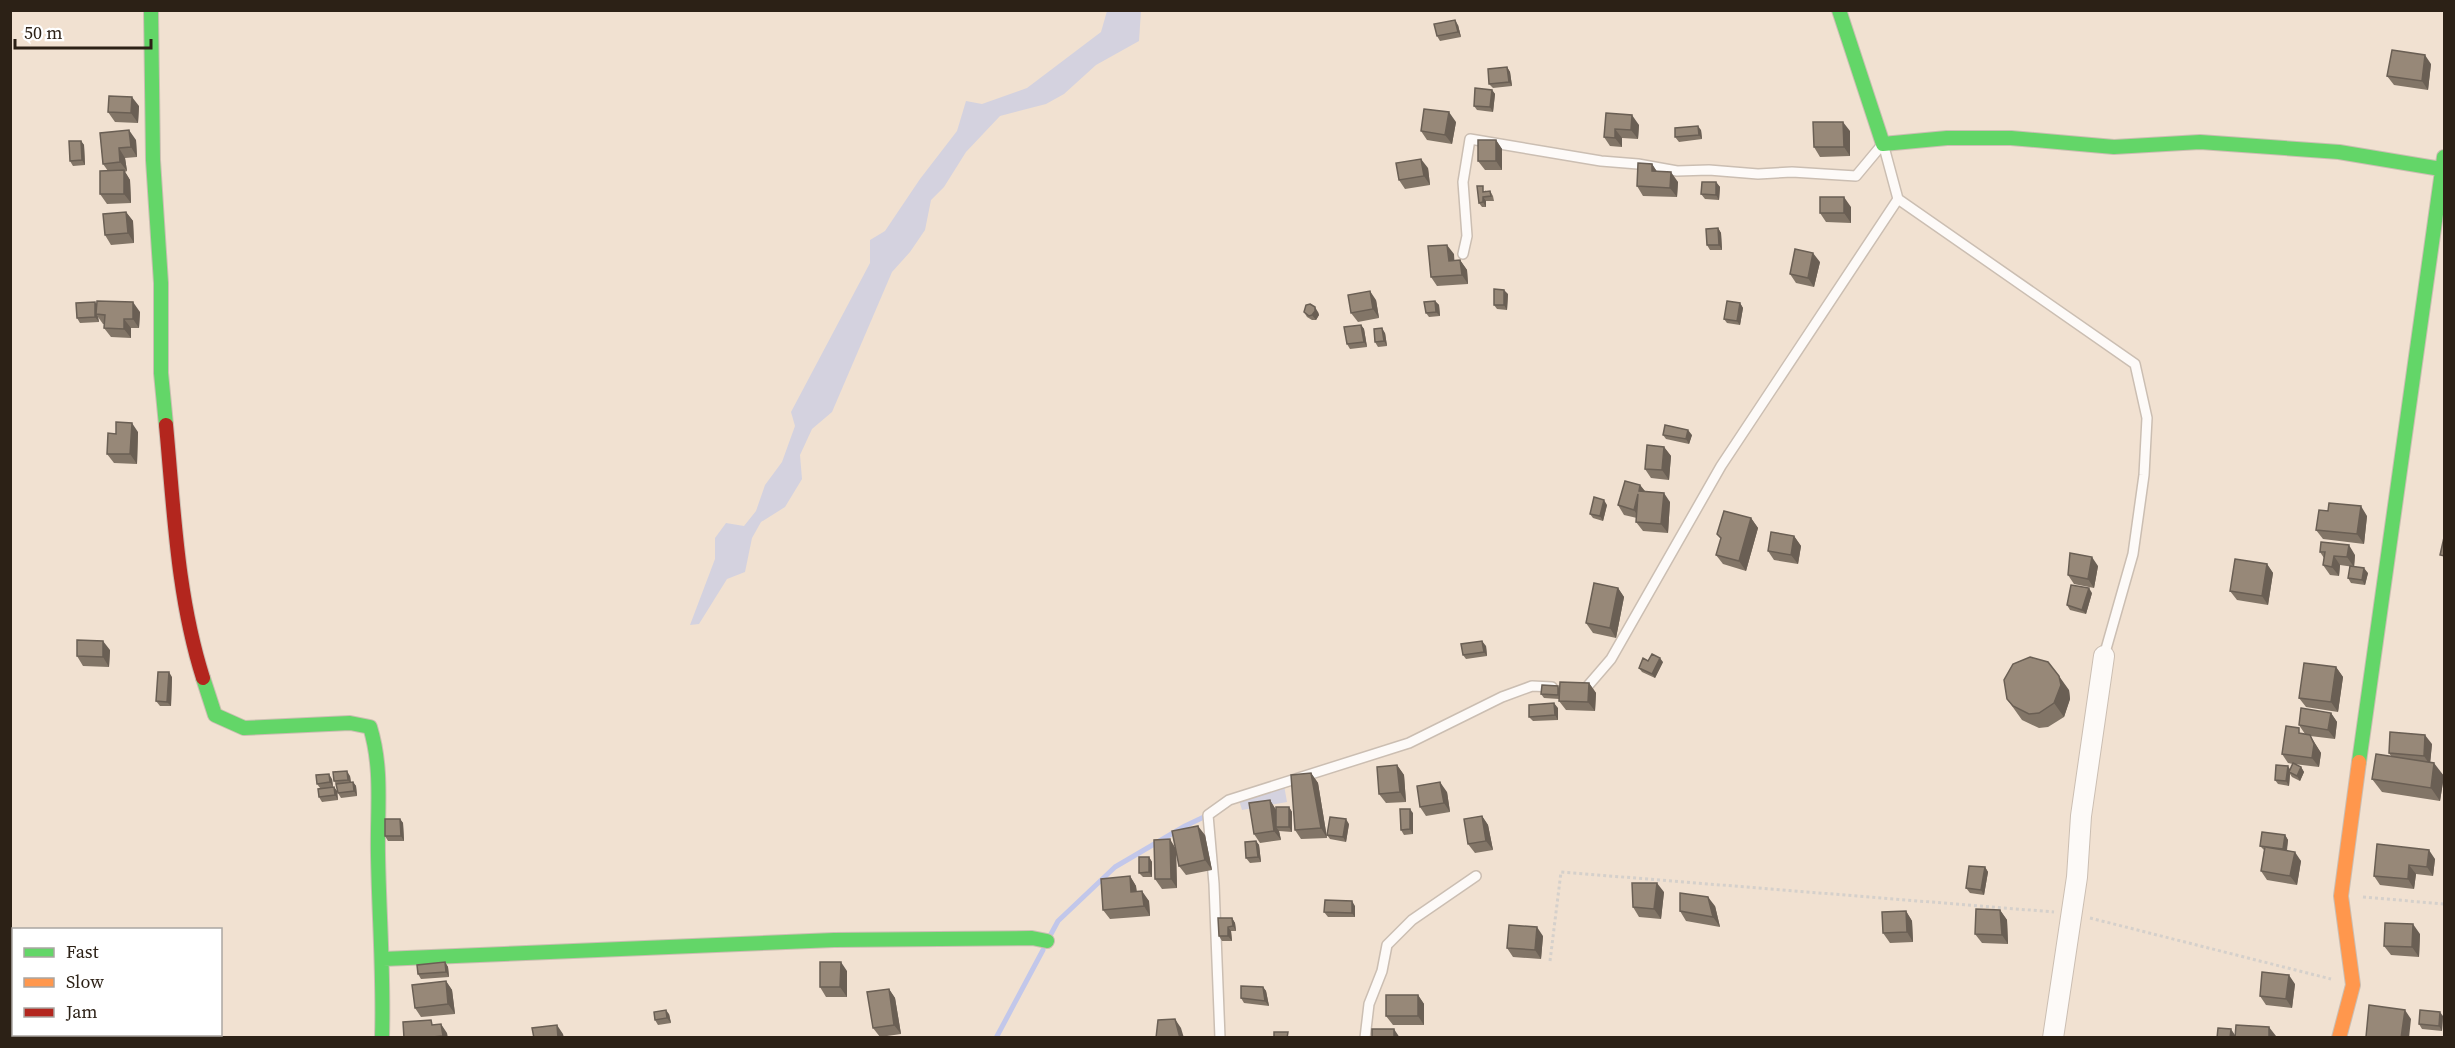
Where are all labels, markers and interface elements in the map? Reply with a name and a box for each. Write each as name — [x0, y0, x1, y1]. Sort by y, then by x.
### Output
scale bar — [15, 12, 152, 50]
text: 50 m — [24, 20, 62, 45]
legend — [12, 928, 222, 1036]
text: Fast — [66, 939, 99, 964]
text: Slow — [66, 969, 104, 994]
text: Jam — [65, 999, 98, 1024]

